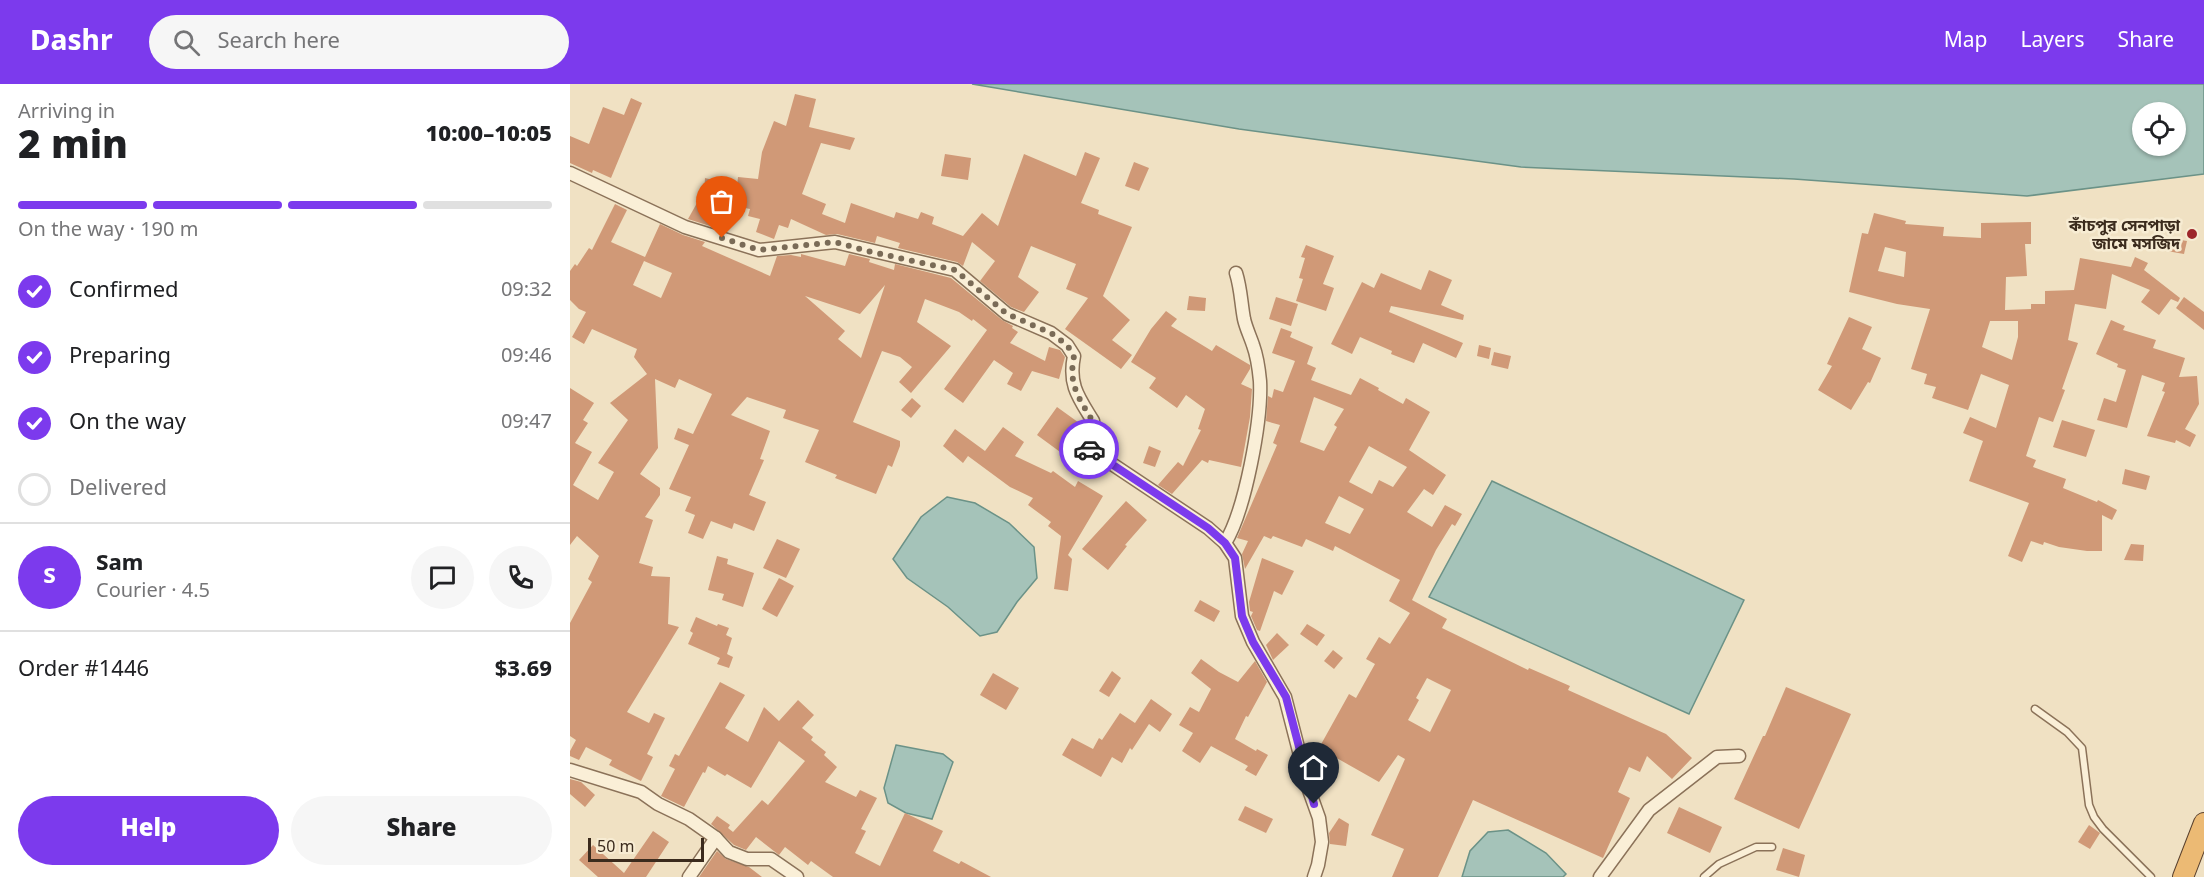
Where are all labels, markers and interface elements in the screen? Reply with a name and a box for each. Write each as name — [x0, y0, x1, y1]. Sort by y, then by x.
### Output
search box — [149, 15, 569, 69]
text: Dashr — [30, 24, 113, 61]
icon: search — [170, 26, 203, 59]
text: Search here — [218, 28, 340, 57]
text: Map — [1944, 28, 1988, 56]
text: Layers — [2021, 28, 2085, 56]
text: Share — [2118, 28, 2174, 56]
text: Arriving in — [18, 100, 115, 126]
map controls — [2132, 102, 2186, 156]
button: locate — [2132, 102, 2186, 156]
text: 10:00–10:05 — [425, 121, 552, 150]
text: 2 min — [18, 122, 128, 174]
pin — [696, 176, 747, 238]
icon: bag — [705, 185, 738, 218]
place label: কাঁচপুর সেনপাড়া জামে মসজিদ — [2068, 216, 2181, 256]
text: On the way · 190 m — [18, 218, 198, 244]
marker: কাঁচপুর সেনপাড়া জামে মসজিদ — [2185, 227, 2199, 241]
icon: check — [18, 275, 51, 308]
text: Confirmed — [69, 277, 179, 306]
text: 09:32 — [501, 278, 552, 304]
icon: check — [18, 341, 51, 374]
text: Preparing — [69, 343, 171, 372]
text: 09:46 — [501, 344, 552, 370]
icon: check — [18, 407, 51, 440]
text: On the way — [69, 409, 186, 438]
text: 09:47 — [501, 410, 552, 436]
courier — [1059, 419, 1119, 479]
icon: car — [1073, 433, 1106, 466]
text: Delivered — [69, 475, 167, 504]
button: chat — [411, 546, 474, 609]
button: phone — [489, 546, 552, 609]
text: Sam — [96, 550, 143, 579]
text: S — [43, 563, 56, 592]
text: Courier · 4.5 — [96, 579, 210, 605]
text: Order #1446 — [18, 656, 149, 685]
text: $3.69 — [495, 656, 552, 685]
pin — [1288, 742, 1339, 804]
icon: home — [1297, 751, 1330, 784]
button: Help — [18, 796, 279, 865]
button: Share — [291, 796, 552, 865]
scale bar — [588, 835, 704, 862]
text: 50 m — [597, 837, 634, 859]

